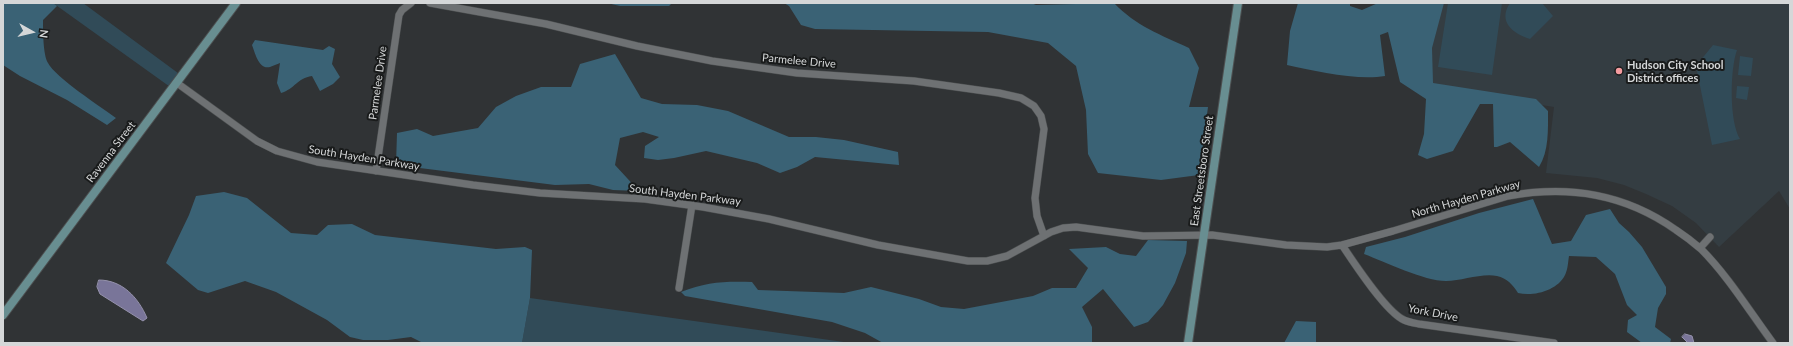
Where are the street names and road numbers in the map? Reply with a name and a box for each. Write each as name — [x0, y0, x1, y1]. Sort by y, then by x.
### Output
street label: Parmelee Drive — [366, 45, 390, 121]
street label: Parmelee Drive — [762, 51, 836, 71]
street label: East Streetsboro Street — [1188, 115, 1216, 227]
street label: Ravenna Street — [84, 119, 138, 185]
street label: South Hayden Parkway — [308, 143, 420, 173]
street label: North Hayden Parkway — [1410, 177, 1522, 221]
street label: South Hayden Parkway — [628, 182, 742, 208]
street label: York Drive — [1407, 302, 1459, 324]

